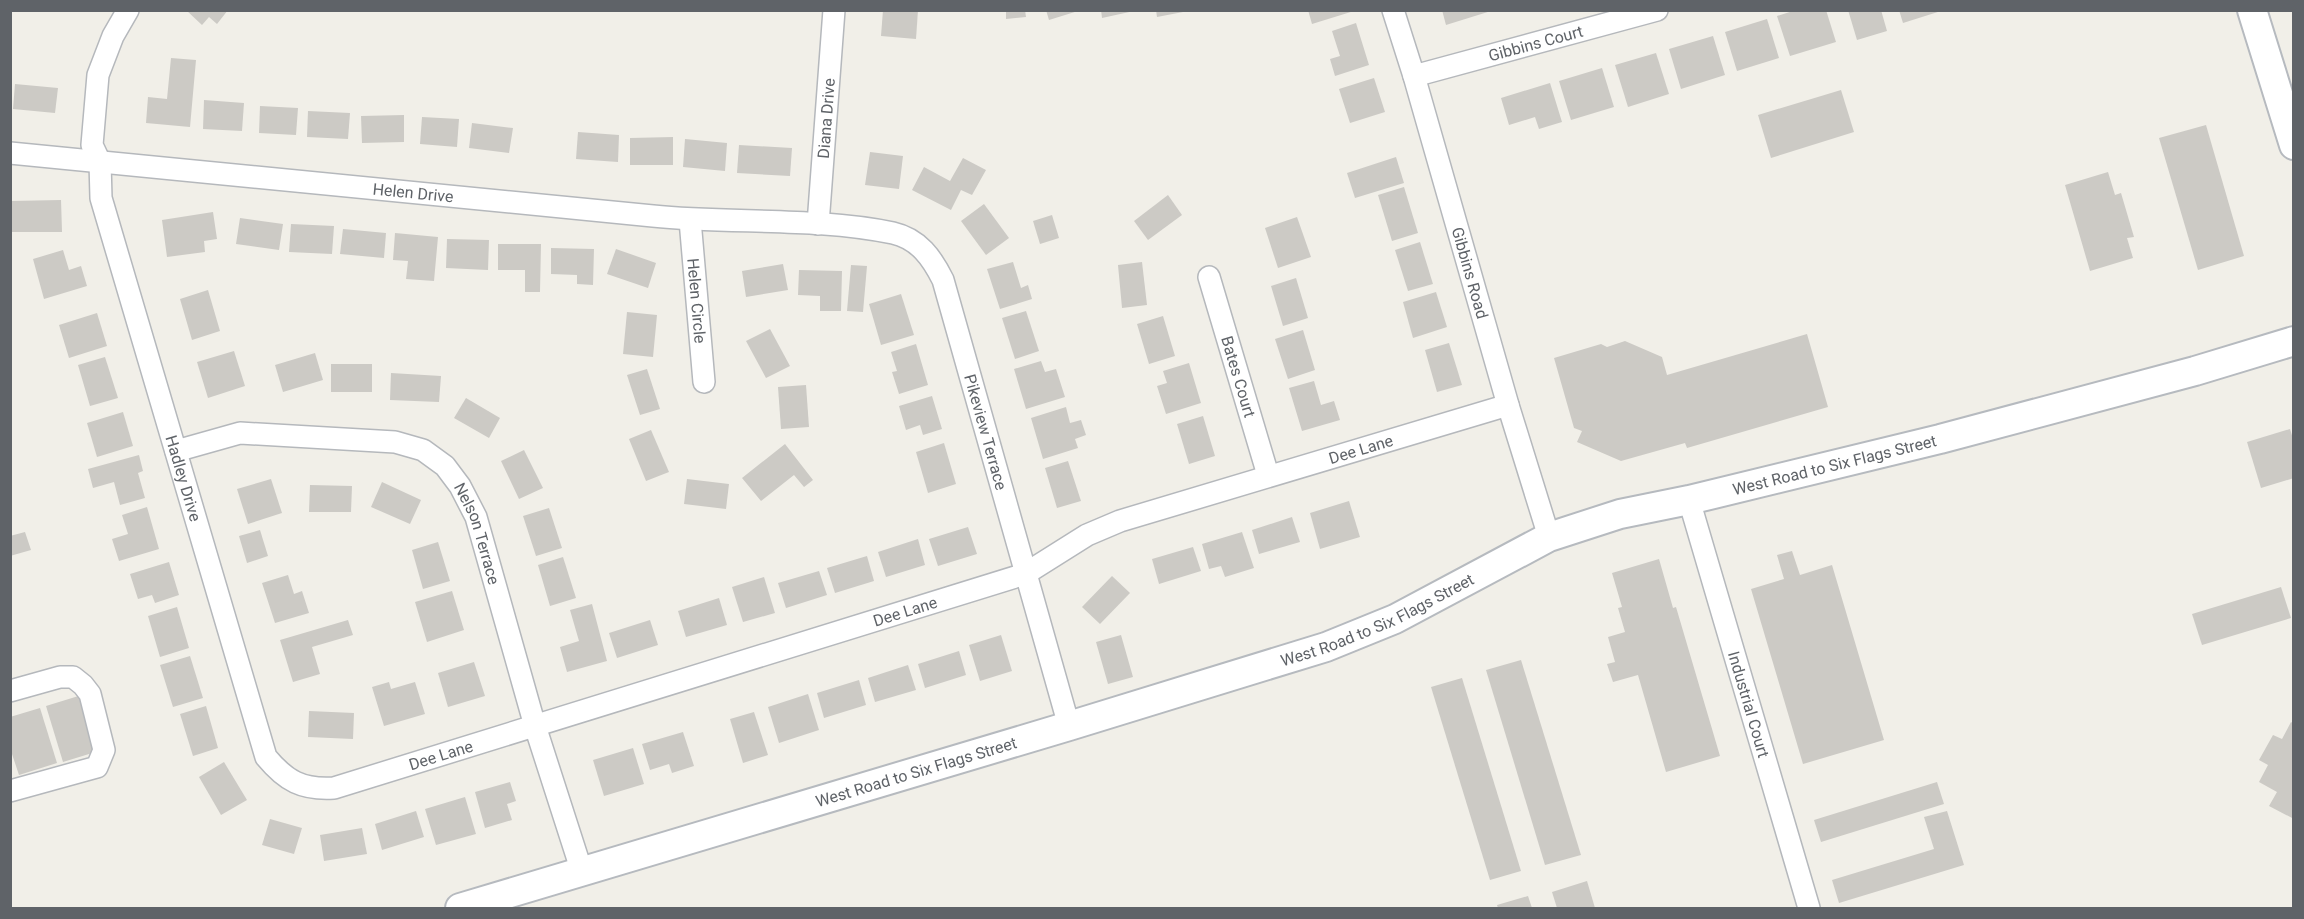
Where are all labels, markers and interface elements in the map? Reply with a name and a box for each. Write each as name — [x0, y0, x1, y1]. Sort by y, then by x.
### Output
street label: Gibbins Court — [1486, 21, 1585, 65]
street label: Diana Drive — [813, 77, 838, 159]
street label: Helen Drive — [372, 179, 454, 206]
street label: Gibbins Road — [1448, 225, 1492, 321]
street label: Helen Circle — [684, 257, 710, 344]
street label: Bates Court — [1218, 334, 1260, 420]
street label: Pikeview Terrace — [961, 372, 1011, 492]
street label: Dee Lane — [1326, 430, 1395, 468]
street label: West Road to Six Flags Street — [1731, 431, 1938, 499]
street label: Hadley Drive — [162, 433, 205, 524]
street label: Nelson Terrace — [450, 479, 504, 587]
street label: West Road to Six Flags Street — [1278, 569, 1477, 670]
street label: Dee Lane — [871, 592, 939, 630]
street label: Industrial Court — [1724, 649, 1774, 760]
street label: West Road to Six Flags Street — [813, 733, 1019, 811]
street label: Dee Lane — [406, 736, 475, 774]

